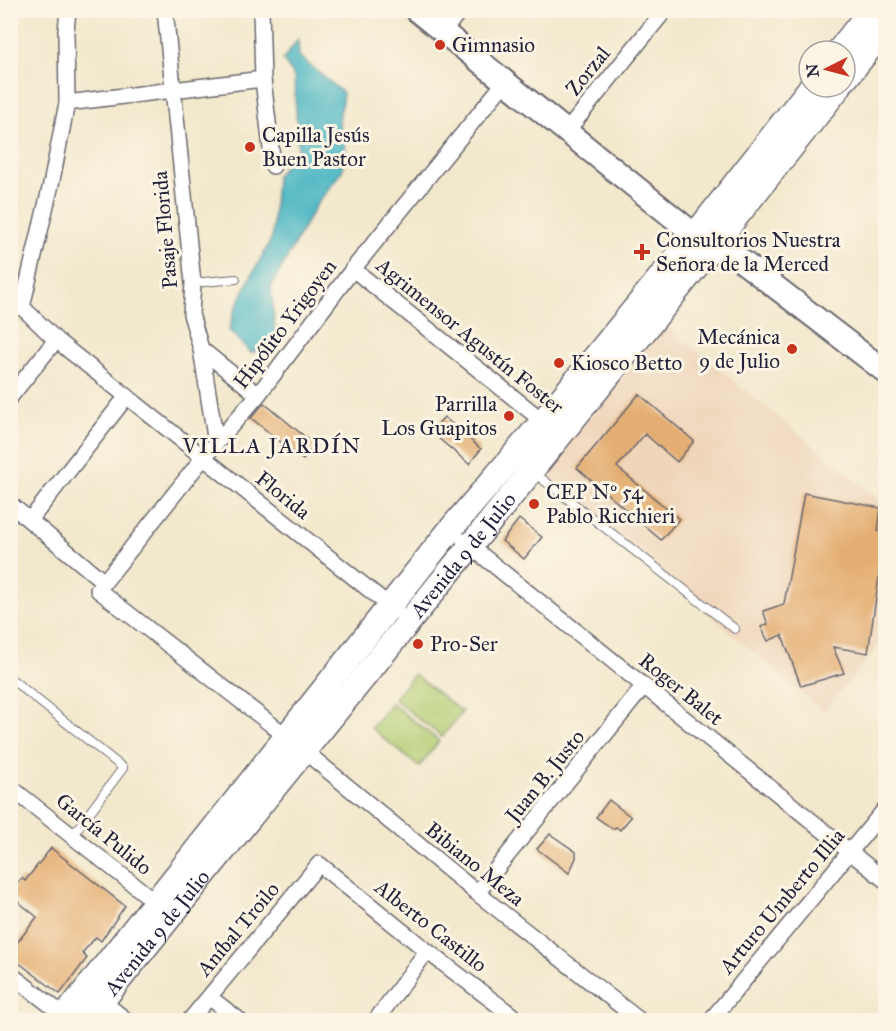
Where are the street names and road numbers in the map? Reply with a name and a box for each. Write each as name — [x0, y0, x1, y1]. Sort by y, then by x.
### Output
street label: Zorzal — [560, 41, 616, 101]
street label: Pasaje Florida — [147, 170, 183, 290]
street label: Agrimensor Agustín Foster — [370, 252, 569, 420]
street label: Hipólito Yrigoyen — [228, 254, 342, 394]
street label: Florida — [250, 465, 316, 525]
street label: Avenida 9 de Julio — [404, 487, 522, 624]
street label: Roger Balet — [634, 647, 729, 731]
street label: Juan B. Justo — [498, 724, 590, 829]
street label: García Pulido — [51, 787, 157, 881]
street label: Bibiano Meza — [420, 816, 530, 912]
street label: Arturo Umberto Illia — [713, 823, 850, 980]
street label: Avenida 9 de Julio — [98, 864, 216, 1002]
street label: Alberto Castillo — [369, 873, 493, 978]
street label: Aníbal Troilo — [190, 876, 285, 982]

